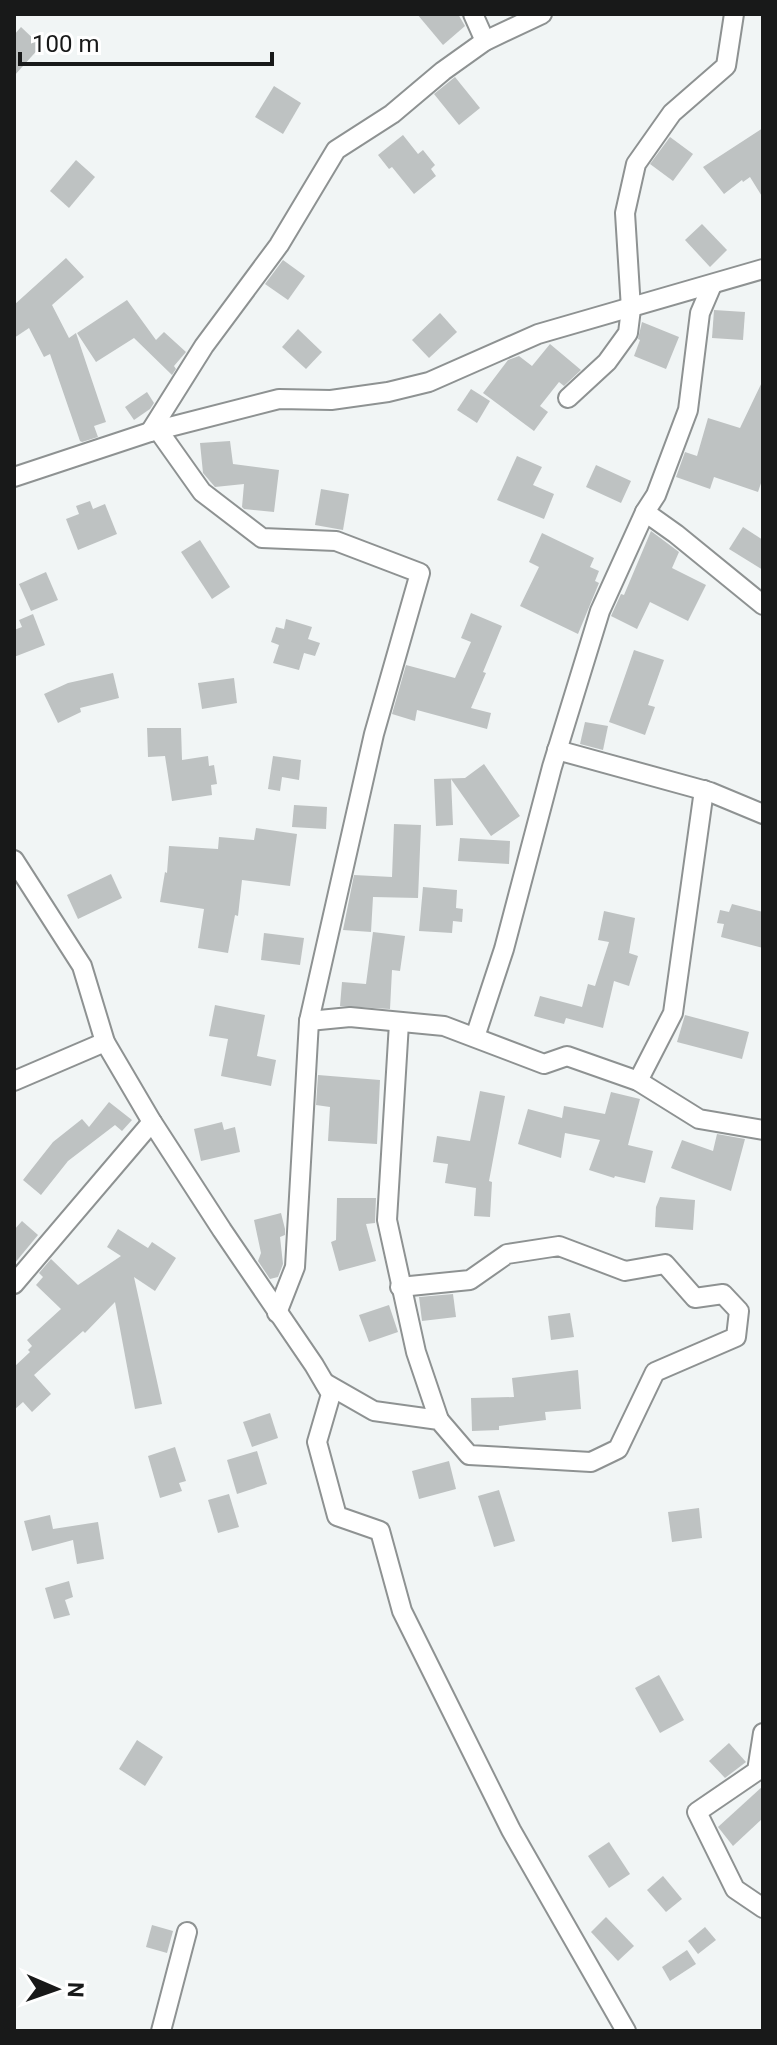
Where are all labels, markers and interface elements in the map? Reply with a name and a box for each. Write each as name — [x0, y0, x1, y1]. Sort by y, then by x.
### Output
scale bar — [20, 16, 272, 66]
text: 100 m — [32, 30, 99, 58]
north arrow — [16, 1949, 96, 2029]
text: N — [63, 1981, 88, 1998]

